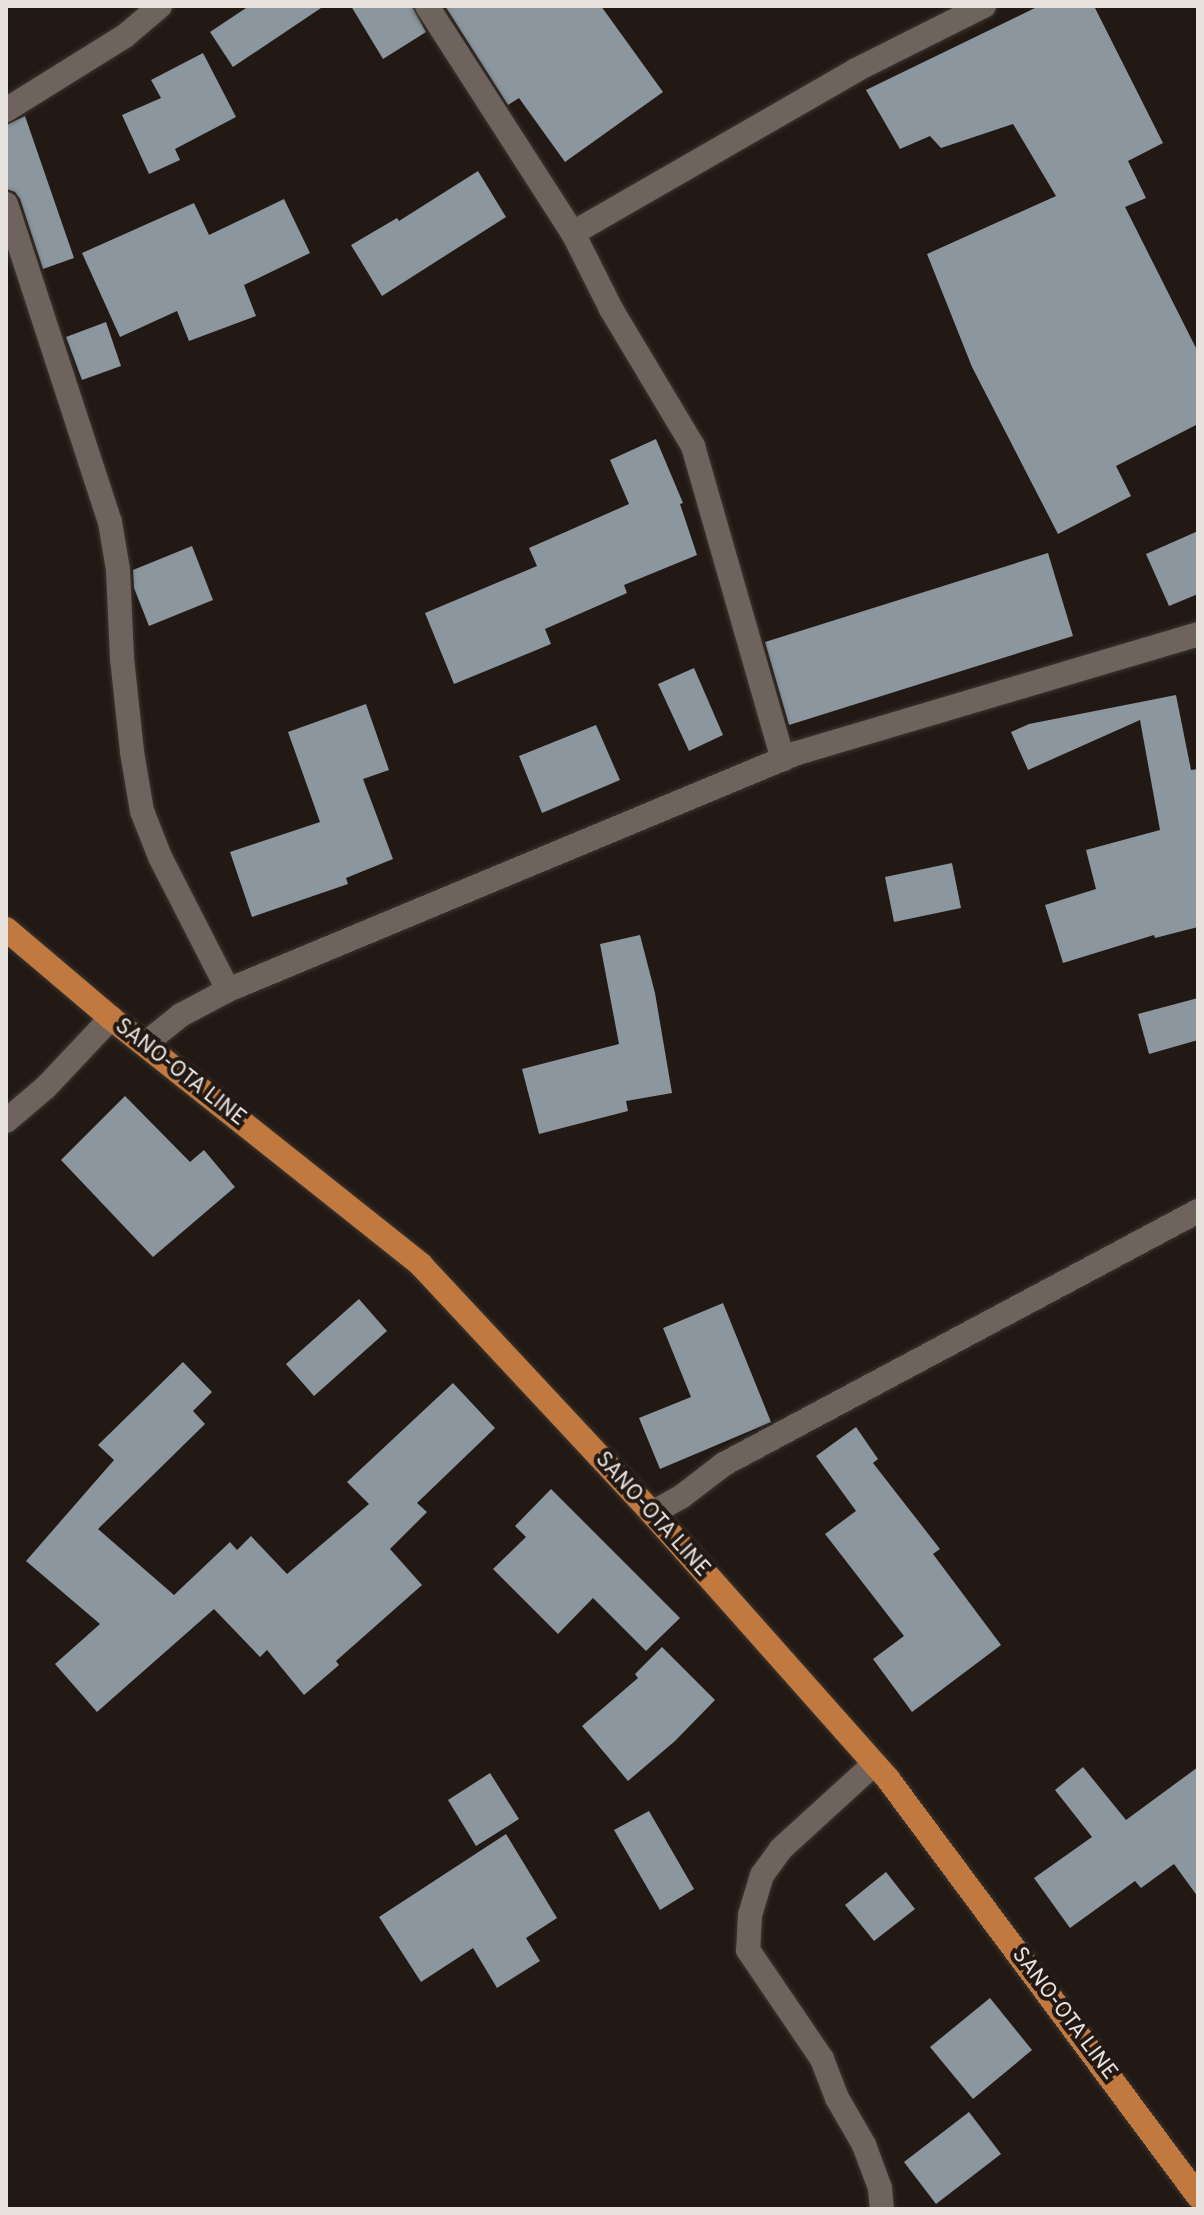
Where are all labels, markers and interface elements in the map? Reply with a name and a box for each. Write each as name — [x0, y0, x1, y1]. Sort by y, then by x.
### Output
street label: SANO-OTA LINE — [109, 1013, 251, 1133]
street label: SANO-OTA LINE — [589, 1447, 715, 1583]
street label: SANO-OTA LINE — [1005, 1942, 1123, 2086]

